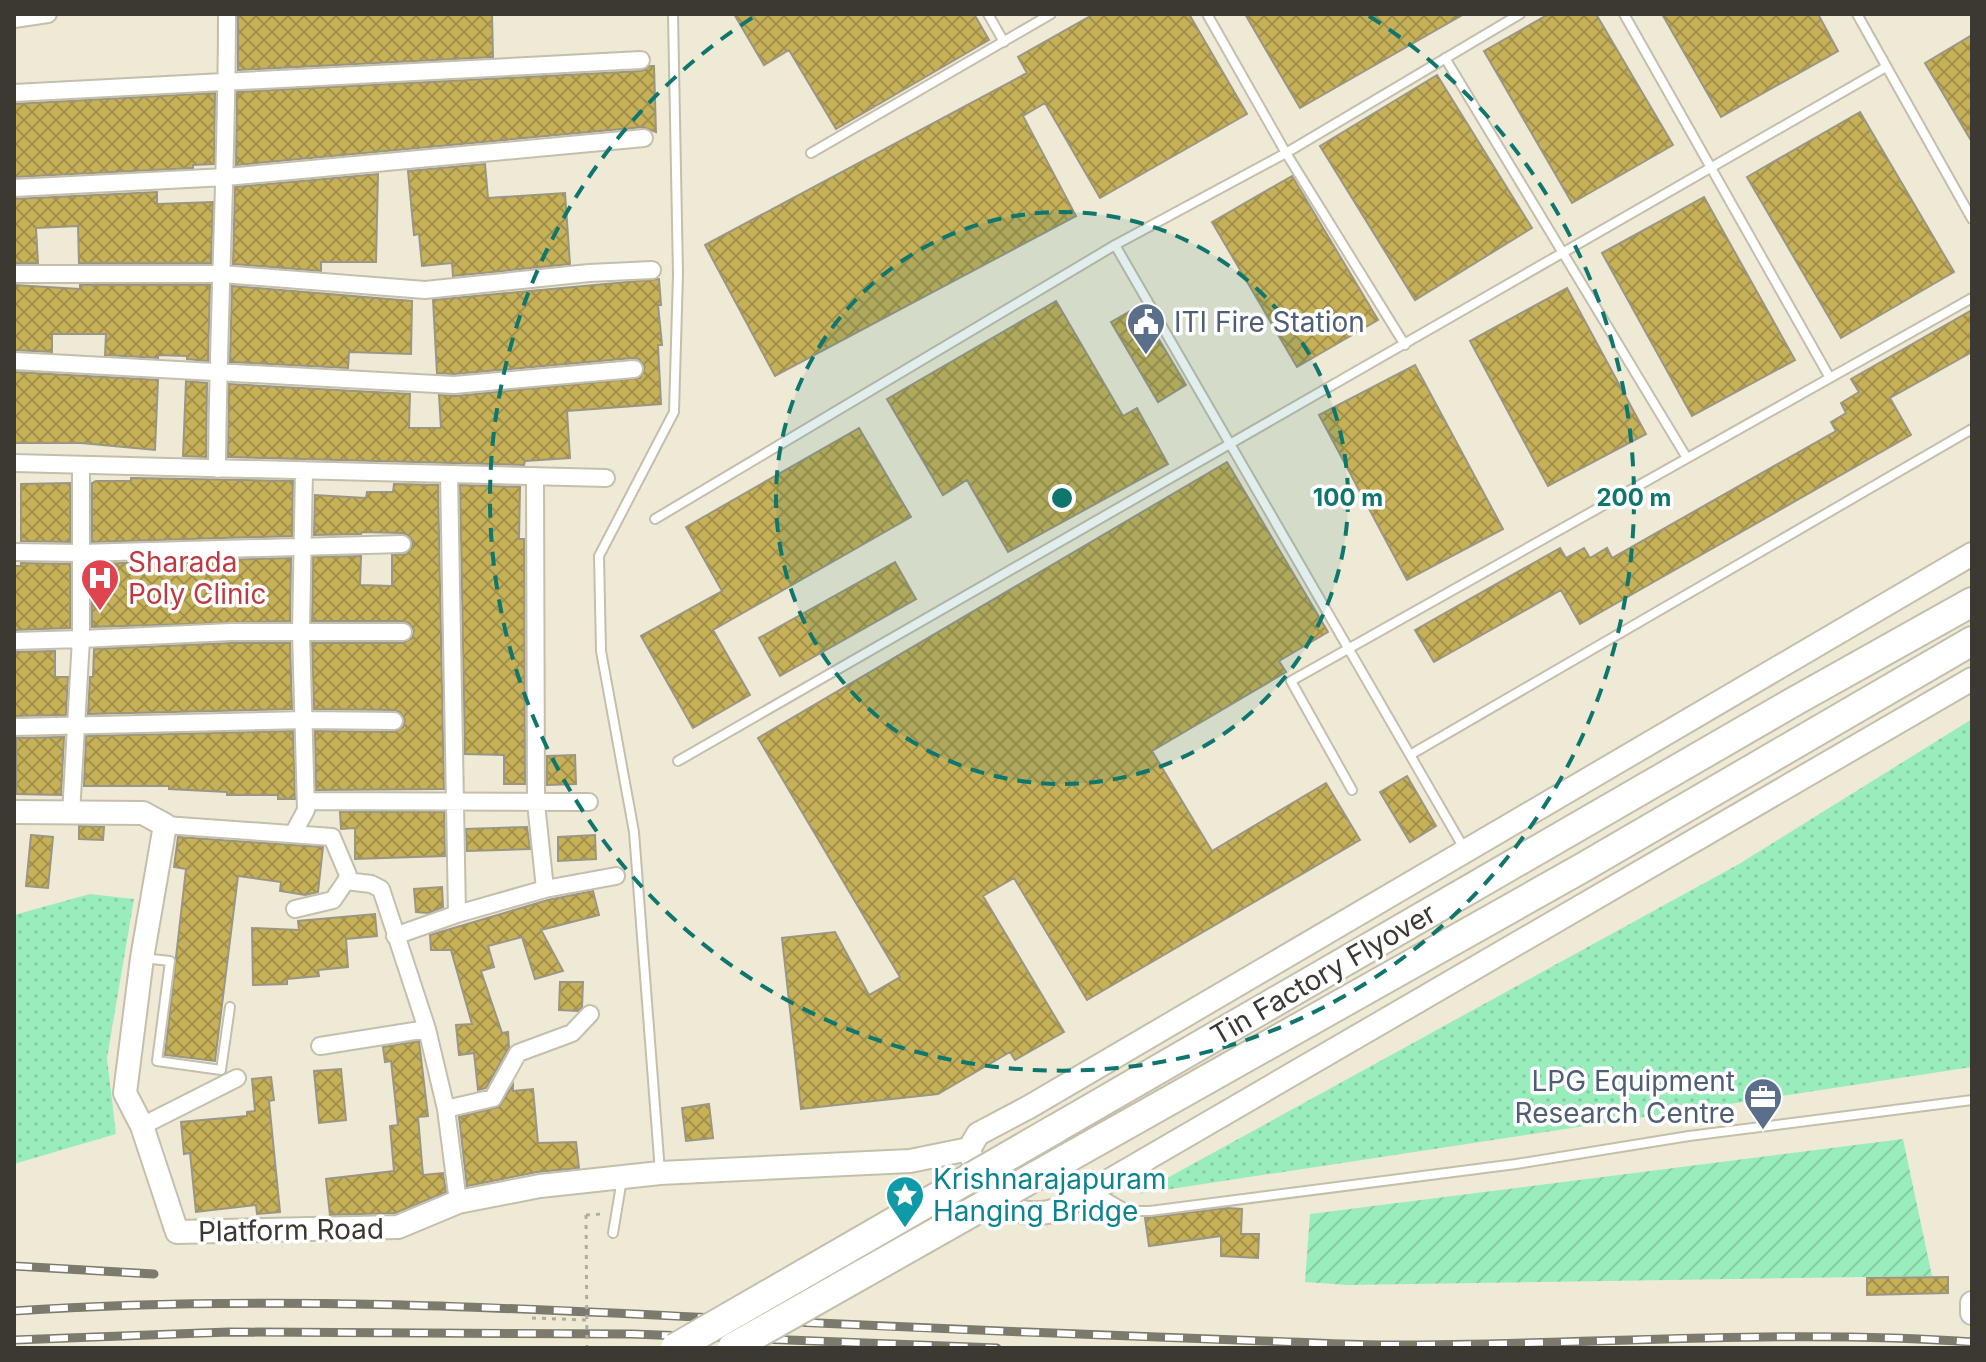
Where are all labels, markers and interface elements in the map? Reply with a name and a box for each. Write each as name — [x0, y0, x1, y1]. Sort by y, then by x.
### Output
public building icon: ITI Fire Station — [1125, 301, 1167, 356]
place label: ITI Fire Station — [1174, 305, 1365, 339]
text: 100 m — [1313, 483, 1383, 512]
text: 200 m — [1596, 483, 1672, 512]
centre of rings — [1048, 484, 1076, 512]
place label: Sharada Poly Clinic — [128, 545, 266, 611]
hospital icon: Sharada Poly Clinic — [79, 557, 121, 612]
street label: Tin Factory Flyover — [1204, 896, 1442, 1052]
place label: LPG Equipment Research Centre — [1515, 1064, 1735, 1130]
office icon: LPG Equipment Research Centre — [1742, 1076, 1784, 1131]
place label: Krishnarajapuram Hanging Bridge — [933, 1162, 1166, 1228]
place icon: Krishnarajapuram Hanging Bridge — [884, 1174, 926, 1229]
street label: Platform Road — [198, 1211, 384, 1249]

